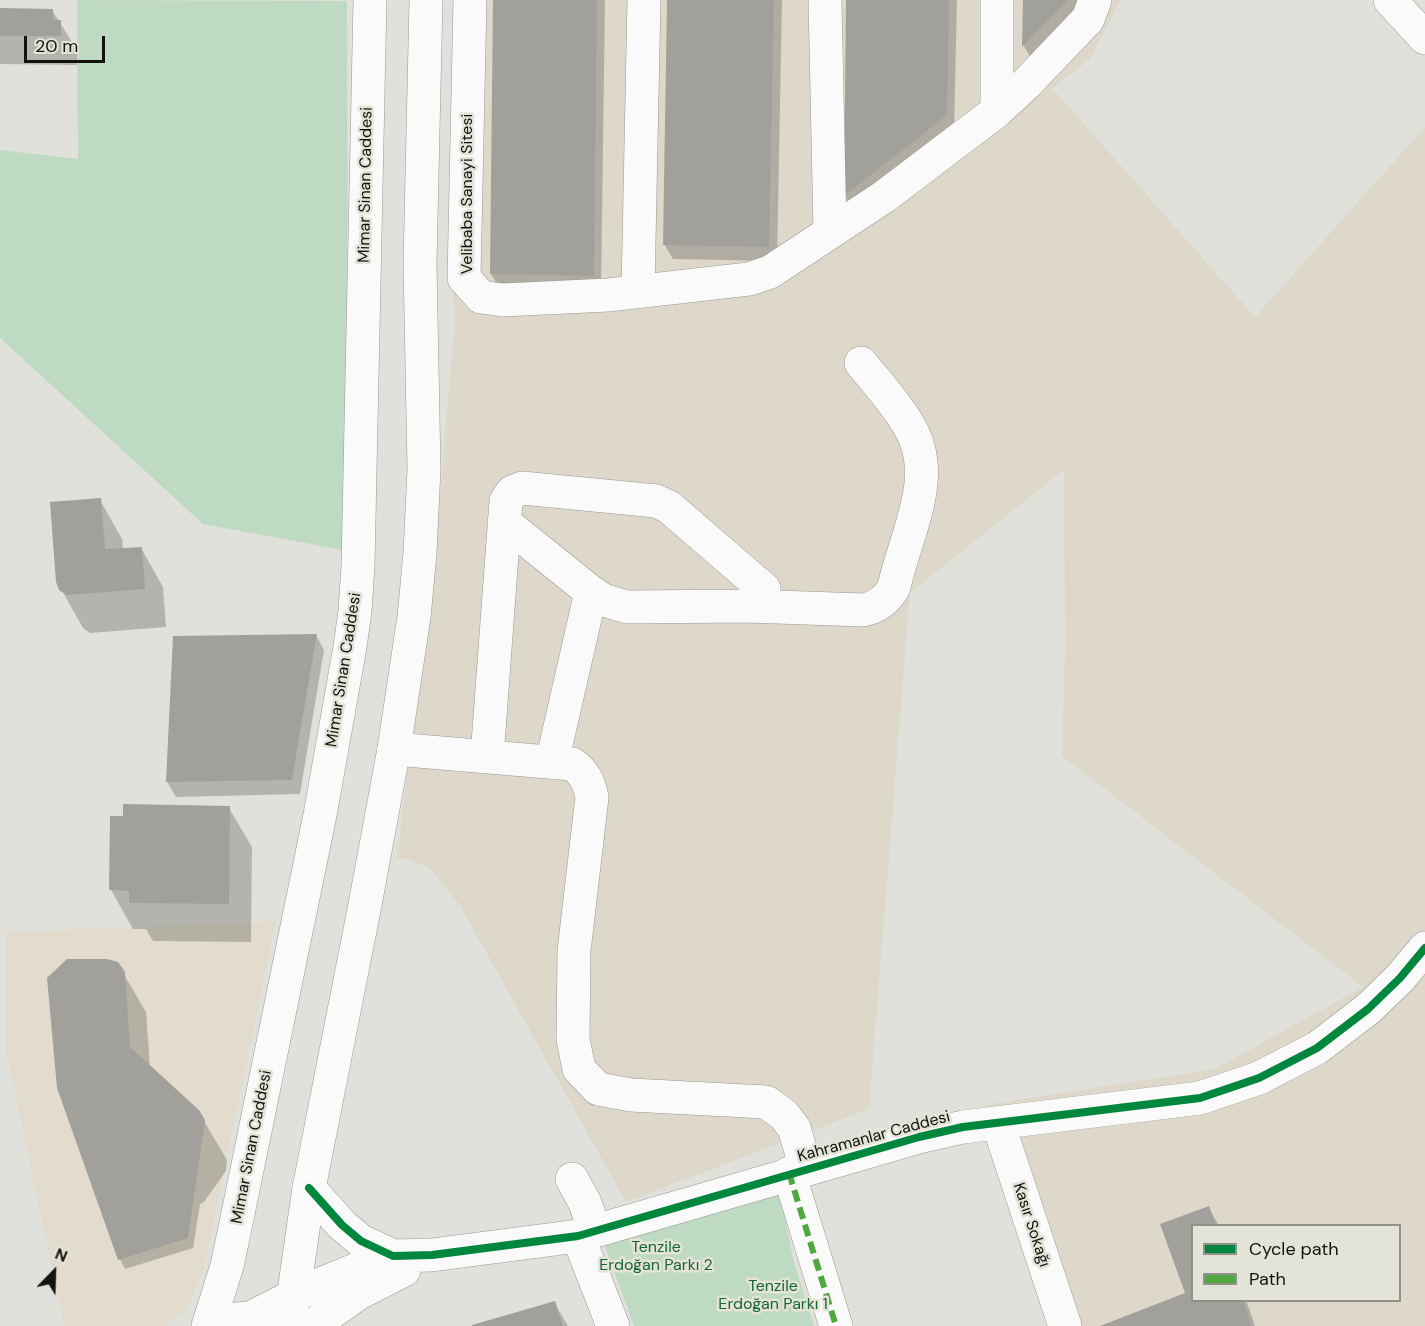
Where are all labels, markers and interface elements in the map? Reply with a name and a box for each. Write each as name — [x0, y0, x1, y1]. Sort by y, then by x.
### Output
scale bar — [27, 24, 108, 62]
text: 20 m — [35, 34, 78, 58]
street label: Mimar Sinan Caddesi — [355, 107, 377, 263]
street label: Velibaba Sanayi Sitesi — [458, 114, 478, 274]
street label: Mimar Sinan Caddesi — [322, 591, 366, 749]
street label: Mimar Sinan Caddesi — [228, 1069, 276, 1225]
street label: Kahramanlar Caddesi — [796, 1107, 952, 1167]
street label: Kasır Sokağı — [1008, 1180, 1054, 1270]
legend — [1191, 1224, 1401, 1302]
text: Cycle path — [1249, 1237, 1339, 1261]
park label: Tenzile Erdoğan Parkı 2 — [599, 1238, 713, 1276]
north arrow — [24, 1242, 84, 1302]
text: N — [52, 1243, 71, 1267]
text: Path — [1249, 1267, 1286, 1291]
park label: Tenzile Erdoğan Parkı 1 — [718, 1277, 828, 1315]

